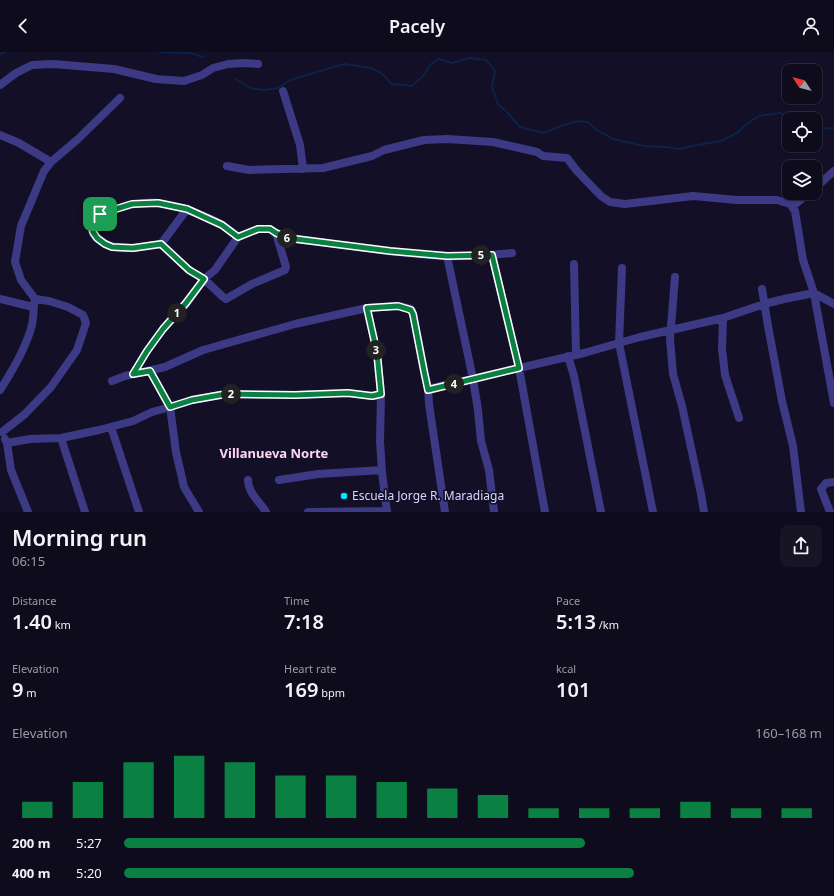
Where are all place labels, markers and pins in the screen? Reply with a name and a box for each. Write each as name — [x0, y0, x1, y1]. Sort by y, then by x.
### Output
pin — [83, 197, 117, 231]
pin: 6 — [277, 228, 297, 248]
pin: 5 — [471, 245, 491, 265]
pin: 1 — [167, 303, 187, 323]
pin: 3 — [366, 340, 386, 360]
pin: 4 — [444, 374, 464, 394]
pin: 2 — [221, 384, 241, 404]
place label: Escuela Jorge R. Maradiaga — [352, 487, 504, 504]
marker: Escuela Jorge R. Maradiaga — [339, 491, 349, 501]

